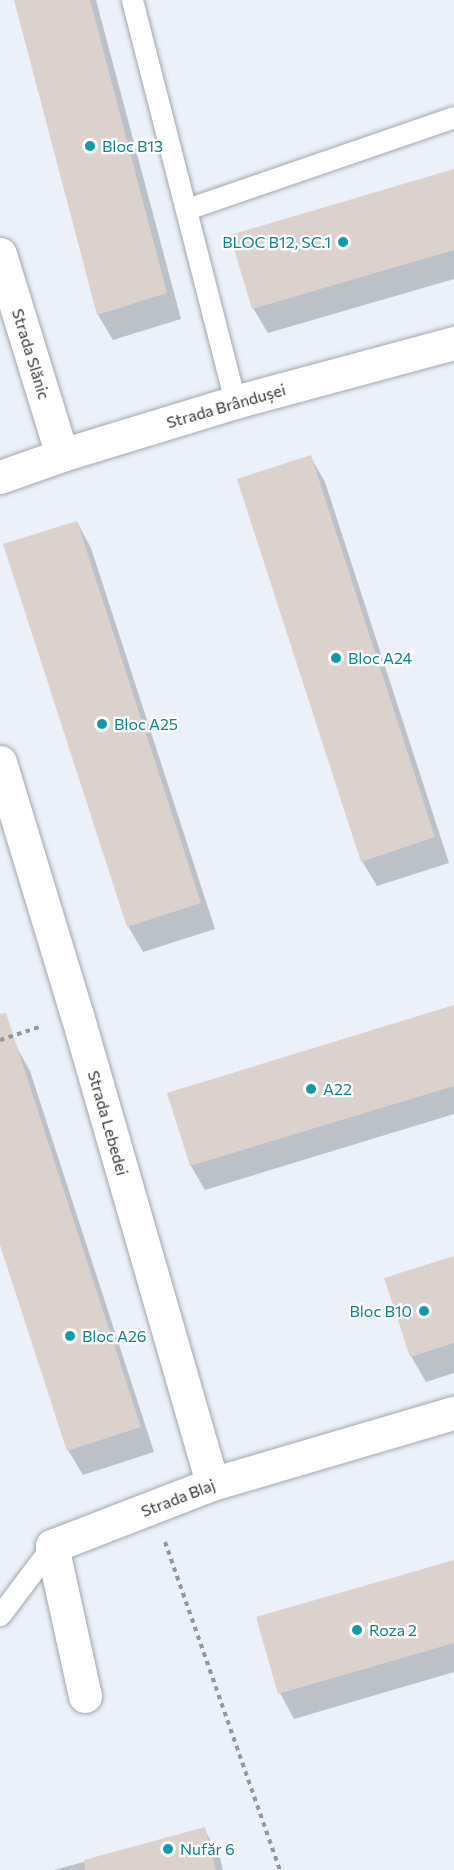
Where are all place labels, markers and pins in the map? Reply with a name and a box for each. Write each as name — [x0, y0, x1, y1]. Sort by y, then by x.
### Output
place label: Bloc B13 — [102, 136, 163, 156]
marker: Bloc B13 — [83, 139, 97, 153]
place label: BLOC B12, SC.1 — [222, 232, 331, 252]
marker: BLOC B12, SC.1 — [336, 235, 350, 249]
place label: Bloc A24 — [348, 648, 412, 668]
marker: Bloc A24 — [329, 651, 343, 665]
place label: Bloc A25 — [114, 714, 178, 734]
marker: Bloc A25 — [95, 717, 109, 731]
place label: A22 — [323, 1079, 352, 1099]
marker: A22 — [304, 1082, 318, 1096]
place label: Bloc B10 — [349, 1301, 412, 1321]
marker: Bloc B10 — [417, 1304, 431, 1318]
place label: Bloc A26 — [82, 1326, 147, 1346]
marker: Bloc A26 — [63, 1329, 77, 1343]
place label: Roza 2 — [369, 1620, 417, 1640]
marker: Roza 2 — [350, 1623, 364, 1637]
place label: Nufăr 6 — [180, 1839, 235, 1859]
marker: Nufăr 6 — [161, 1842, 175, 1856]

